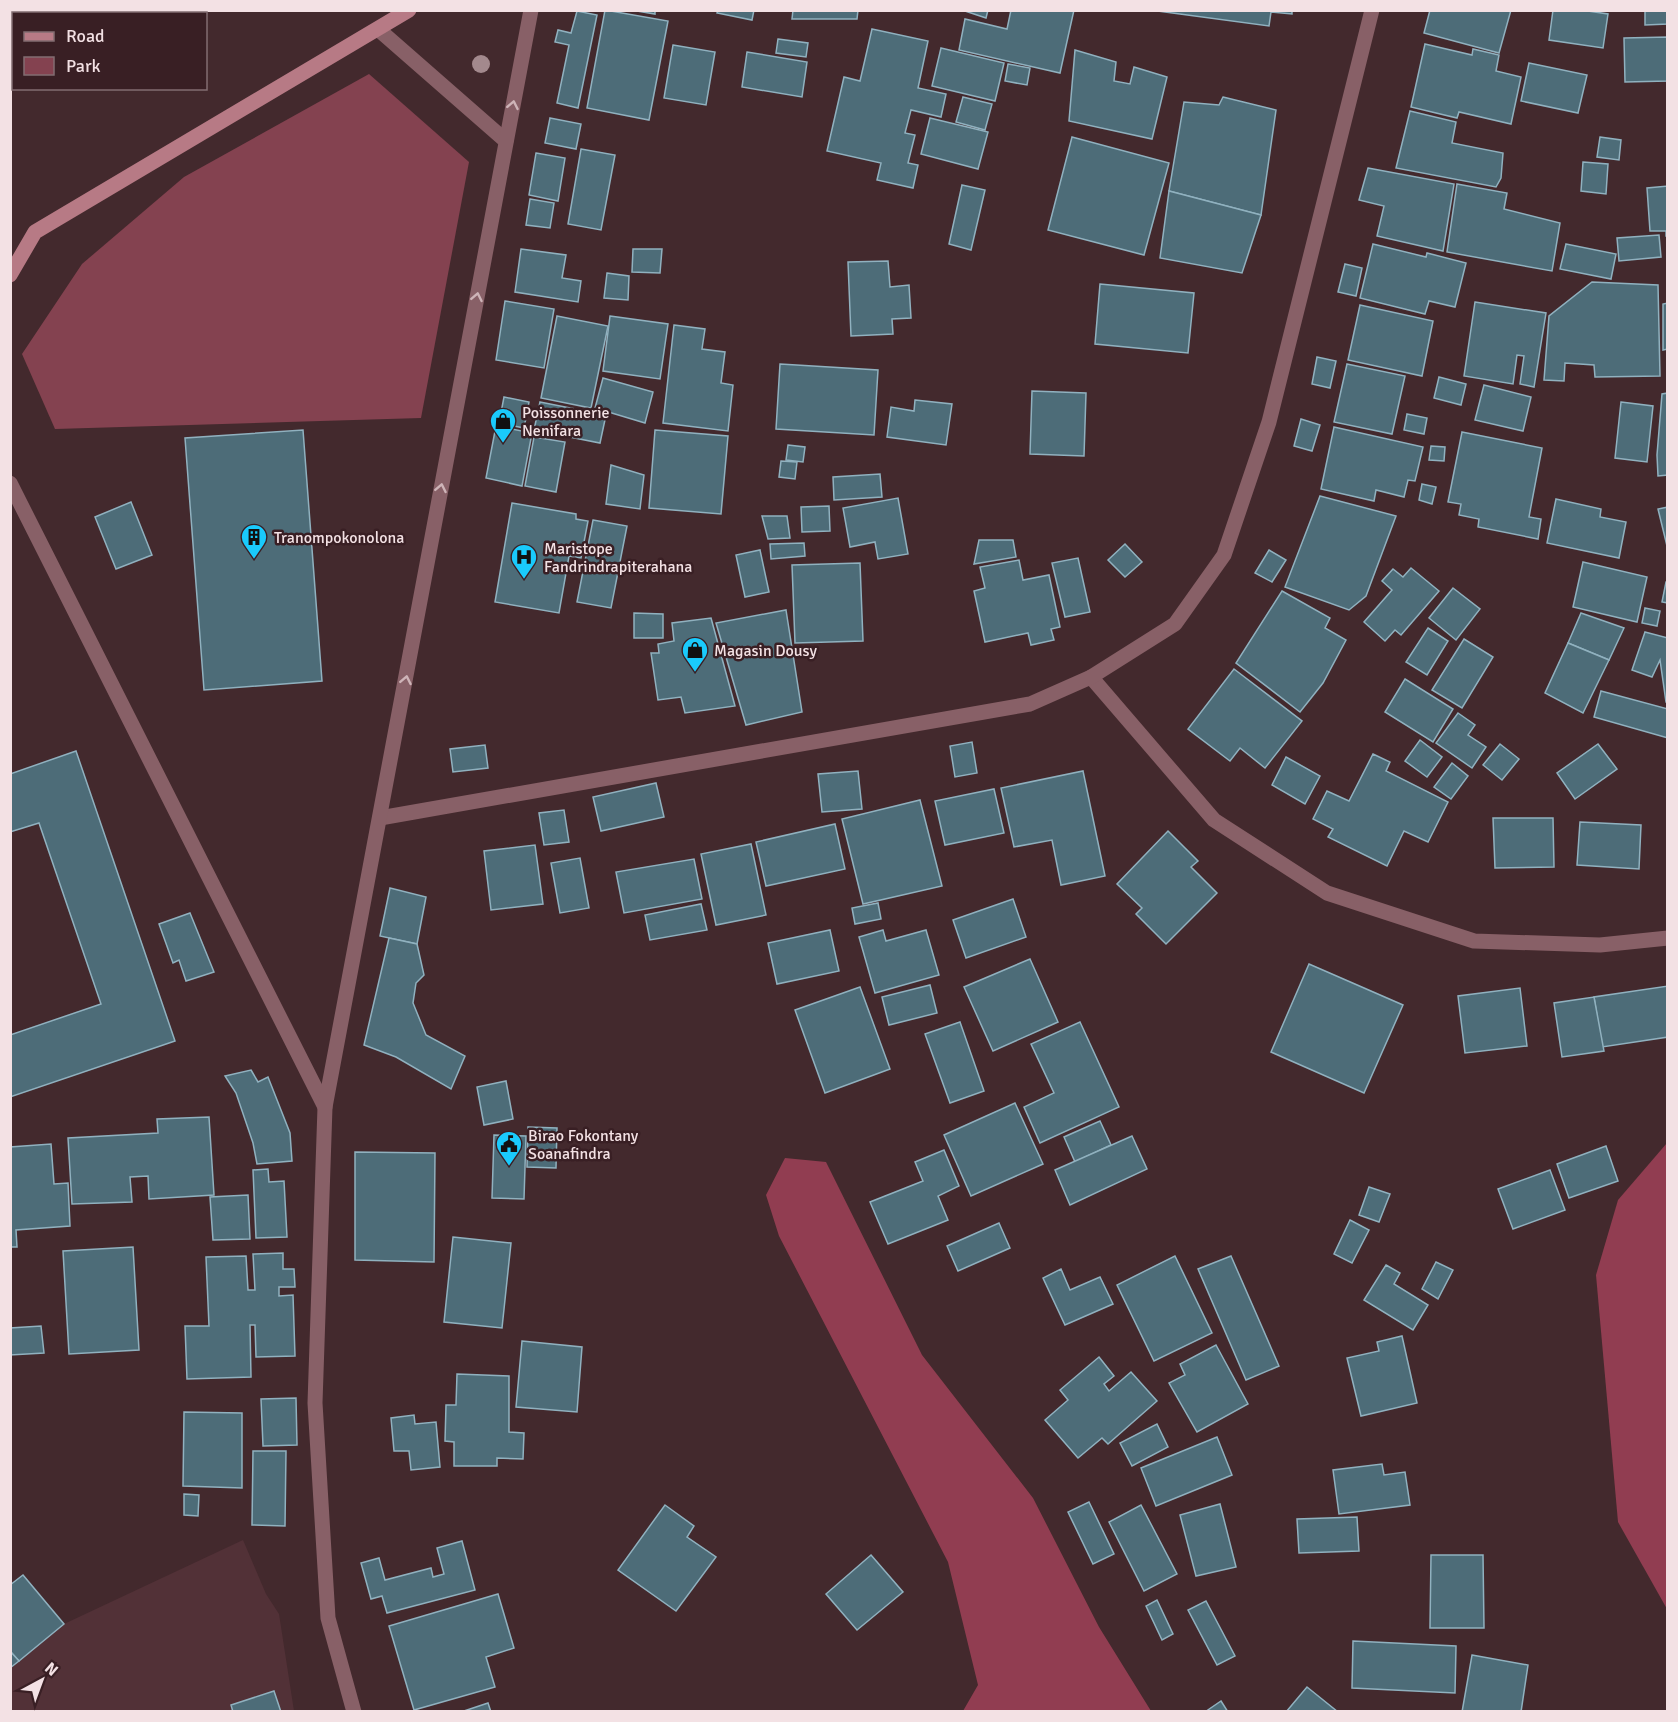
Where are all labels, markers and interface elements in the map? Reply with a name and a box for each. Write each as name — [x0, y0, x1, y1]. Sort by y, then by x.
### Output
legend — [12, 12, 207, 90]
text: Road — [66, 25, 105, 47]
text: Park — [66, 55, 101, 77]
one-way arrow — [506, 100, 519, 110]
one-way arrow — [470, 292, 483, 302]
place label: Poissonnerie Nenifara — [522, 403, 610, 441]
shop icon: Poissonnerie Nenifara — [488, 406, 518, 444]
one-way arrow — [434, 484, 447, 494]
building icon: Tranompokonolona — [239, 522, 269, 560]
place label: Tranompokonolona — [274, 528, 404, 548]
place label: Maristope Fandrindrapiterahana — [544, 539, 692, 577]
hospital icon: Maristope Fandrindrapiterahana — [509, 542, 539, 580]
shop icon: Magasin Dousy — [680, 635, 710, 673]
place label: Magasin Dousy — [714, 641, 818, 661]
one-way arrow — [399, 675, 411, 685]
place label: Birao Fokontany Soanafindra — [528, 1126, 639, 1164]
public building icon: Birao Fokontany Soanafindra — [494, 1129, 524, 1167]
north arrow — [12, 1650, 72, 1710]
text: N — [40, 1658, 62, 1681]

